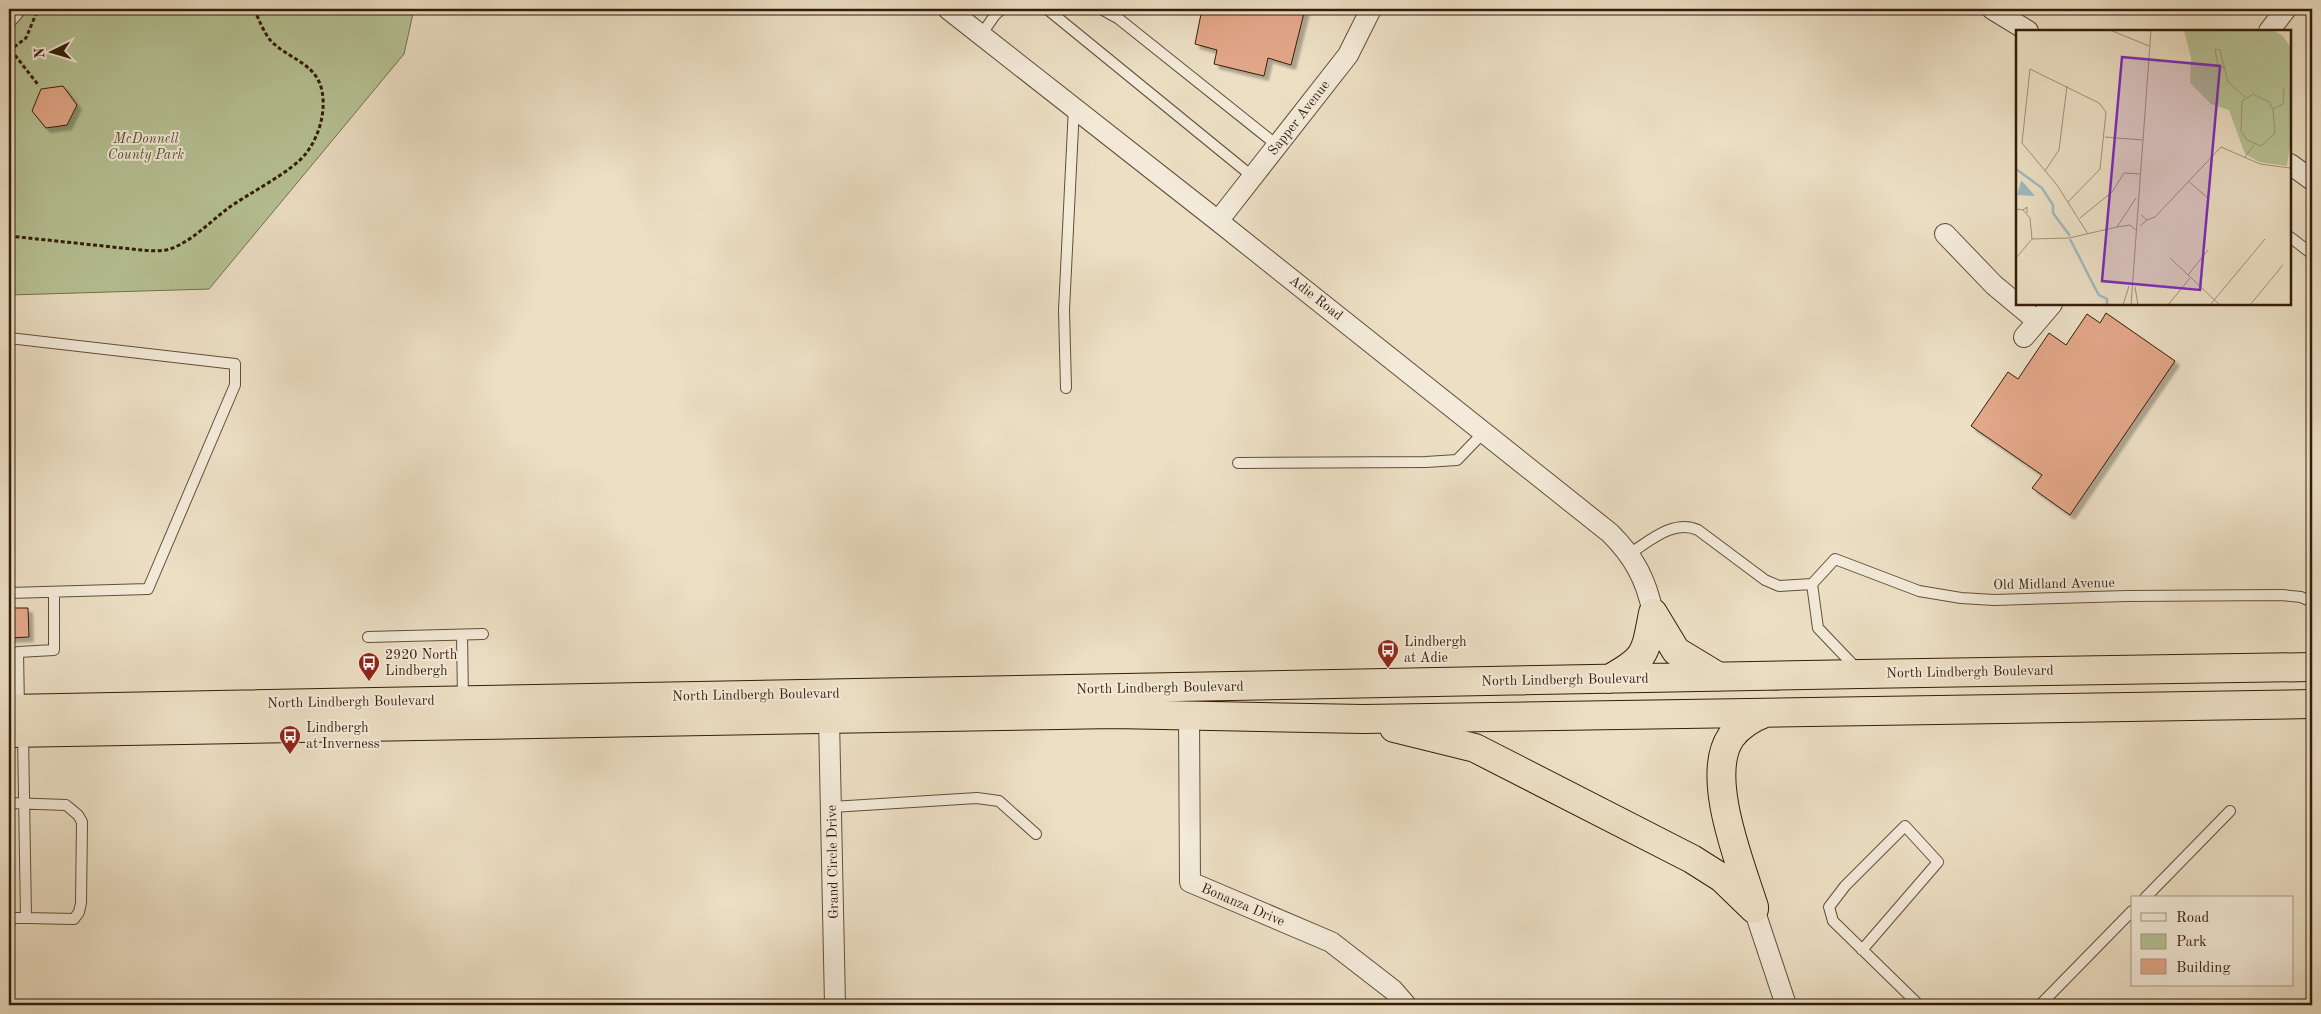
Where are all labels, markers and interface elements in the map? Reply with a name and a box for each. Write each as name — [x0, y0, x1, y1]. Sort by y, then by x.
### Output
north arrow — [28, 28, 78, 78]
inset map — [2016, 30, 2291, 305]
text: N — [33, 47, 47, 59]
street label: Sapper Avenue — [1266, 78, 1332, 158]
park label: McDonnell County Park — [108, 132, 184, 163]
street label: Adie Road — [1287, 273, 1345, 323]
street label: Old Midland Avenue — [1993, 576, 2115, 592]
place label: Lindbergh at Adie — [1404, 635, 1467, 665]
bus stop icon: Lindbergh at Adie — [1376, 638, 1400, 669]
place label: 2920 North Lindbergh — [385, 648, 458, 678]
bus stop icon: 2920 North Lindbergh — [357, 651, 381, 682]
street label: North Lindbergh Boulevard — [1886, 664, 2054, 680]
street label: North Lindbergh Boulevard — [1481, 672, 1649, 688]
street label: North Lindbergh Boulevard — [1076, 680, 1244, 696]
street label: North Lindbergh Boulevard — [672, 687, 840, 703]
street label: North Lindbergh Boulevard — [267, 694, 435, 710]
place label: Lindbergh at Inverness — [306, 721, 380, 751]
bus stop icon: Lindbergh at Inverness — [278, 724, 302, 755]
street label: Grand Circle Drive — [825, 805, 841, 919]
street label: Bonanza Drive — [1199, 881, 1287, 929]
legend — [2131, 896, 2294, 986]
text: Road — [2176, 911, 2210, 926]
text: Park — [2176, 935, 2207, 950]
text: Building — [2176, 961, 2231, 976]

